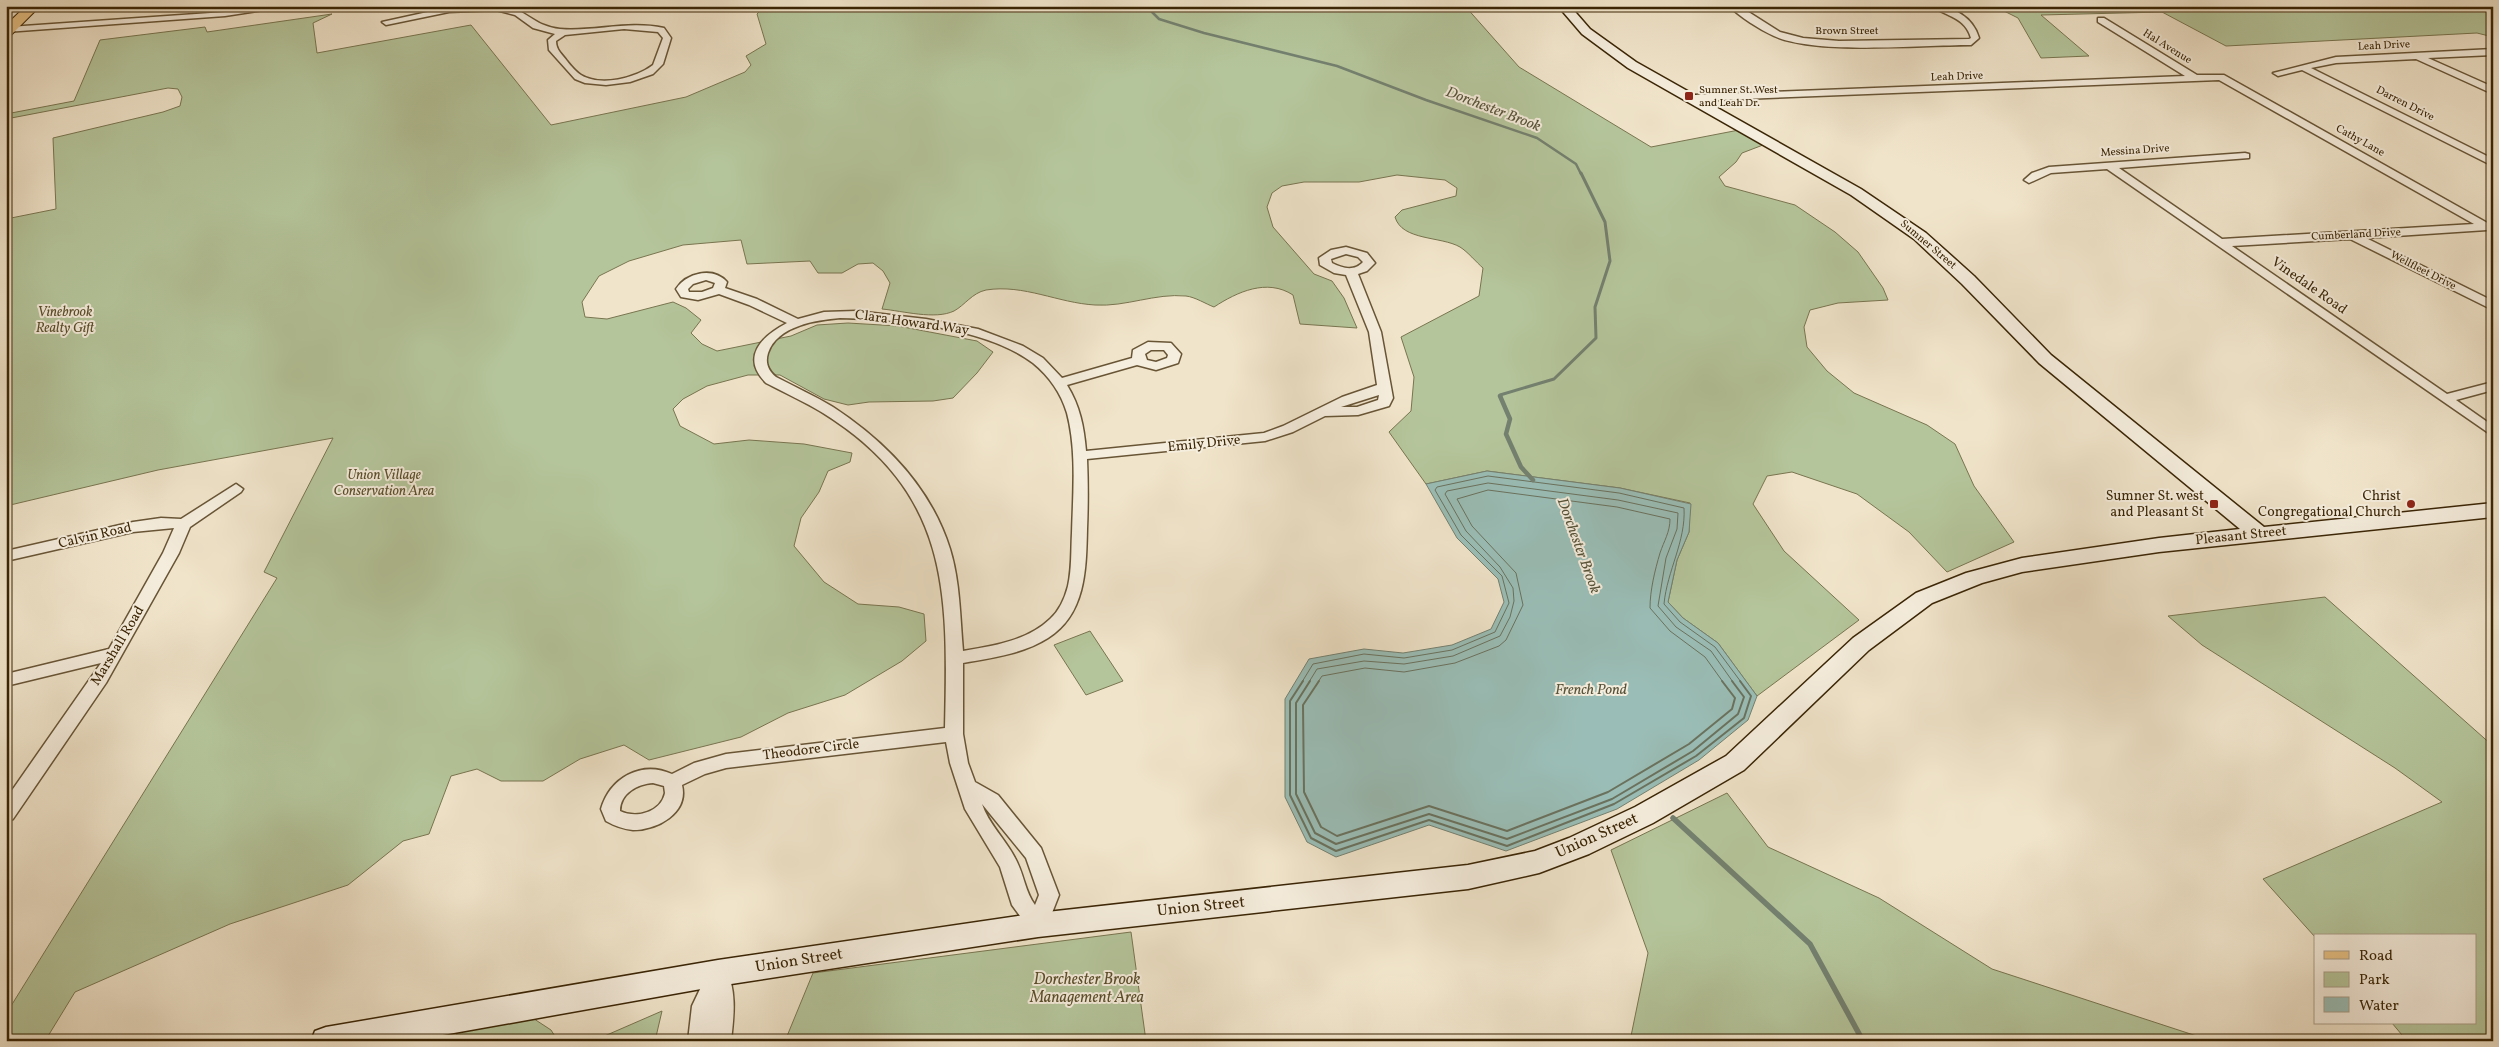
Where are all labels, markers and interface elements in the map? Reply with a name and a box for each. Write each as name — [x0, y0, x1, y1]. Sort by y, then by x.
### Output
street label: Brown Street — [1815, 24, 1879, 39]
street label: Hal Avenue — [2140, 26, 2194, 68]
street label: Leah Drive — [2357, 37, 2411, 55]
street label: Leah Drive — [1931, 69, 1983, 85]
water label: Dorchester Brook — [1442, 82, 1544, 138]
place label: Sumner St. West and Leah Dr. — [1699, 83, 1778, 111]
street label: Darren Drive — [2373, 83, 2437, 125]
marker: Sumner St. West and Leah Dr. — [1683, 90, 1695, 102]
street label: Cathy Lane — [2333, 121, 2387, 161]
street label: Messina Drive — [2100, 141, 2170, 161]
street label: Sumner Street — [1897, 217, 1960, 273]
street label: Cumberland Drive — [2311, 225, 2401, 245]
street label: Wellfleet Drive — [2387, 248, 2459, 294]
street label: Vinedale Road — [2267, 253, 2351, 319]
park label: Vinebrook Realty Gift — [36, 303, 95, 338]
street label: Clara Howard Way — [854, 306, 971, 340]
street label: Emily Drive — [1167, 431, 1242, 457]
park label: Union Village Conservation Area — [334, 466, 435, 501]
place label: Sumner St. west and Pleasant St — [2106, 487, 2204, 522]
place label: Christ Congregational Church — [2258, 487, 2401, 522]
water label: Dorchester Brook — [1551, 495, 1605, 597]
marker: Sumner St. west and Pleasant St — [2208, 498, 2220, 510]
marker: Christ Congregational Church — [2405, 498, 2417, 510]
street label: Calvin Road — [56, 518, 134, 554]
street label: Pleasant Street — [2194, 522, 2288, 550]
street label: Marshall Road — [87, 602, 149, 689]
water label: French Pond — [1555, 680, 1627, 701]
street label: Theodore Circle — [762, 735, 861, 765]
street label: Union Street — [1552, 808, 1642, 864]
street label: Union Street — [1156, 891, 1246, 923]
legend — [2314, 934, 2476, 1024]
street label: Union Street — [754, 943, 845, 979]
text: Road — [2359, 946, 2393, 967]
park label: Dorchester Brook Management Area — [1029, 969, 1144, 1009]
text: Park — [2359, 970, 2390, 991]
text: Water — [2359, 996, 2399, 1017]

